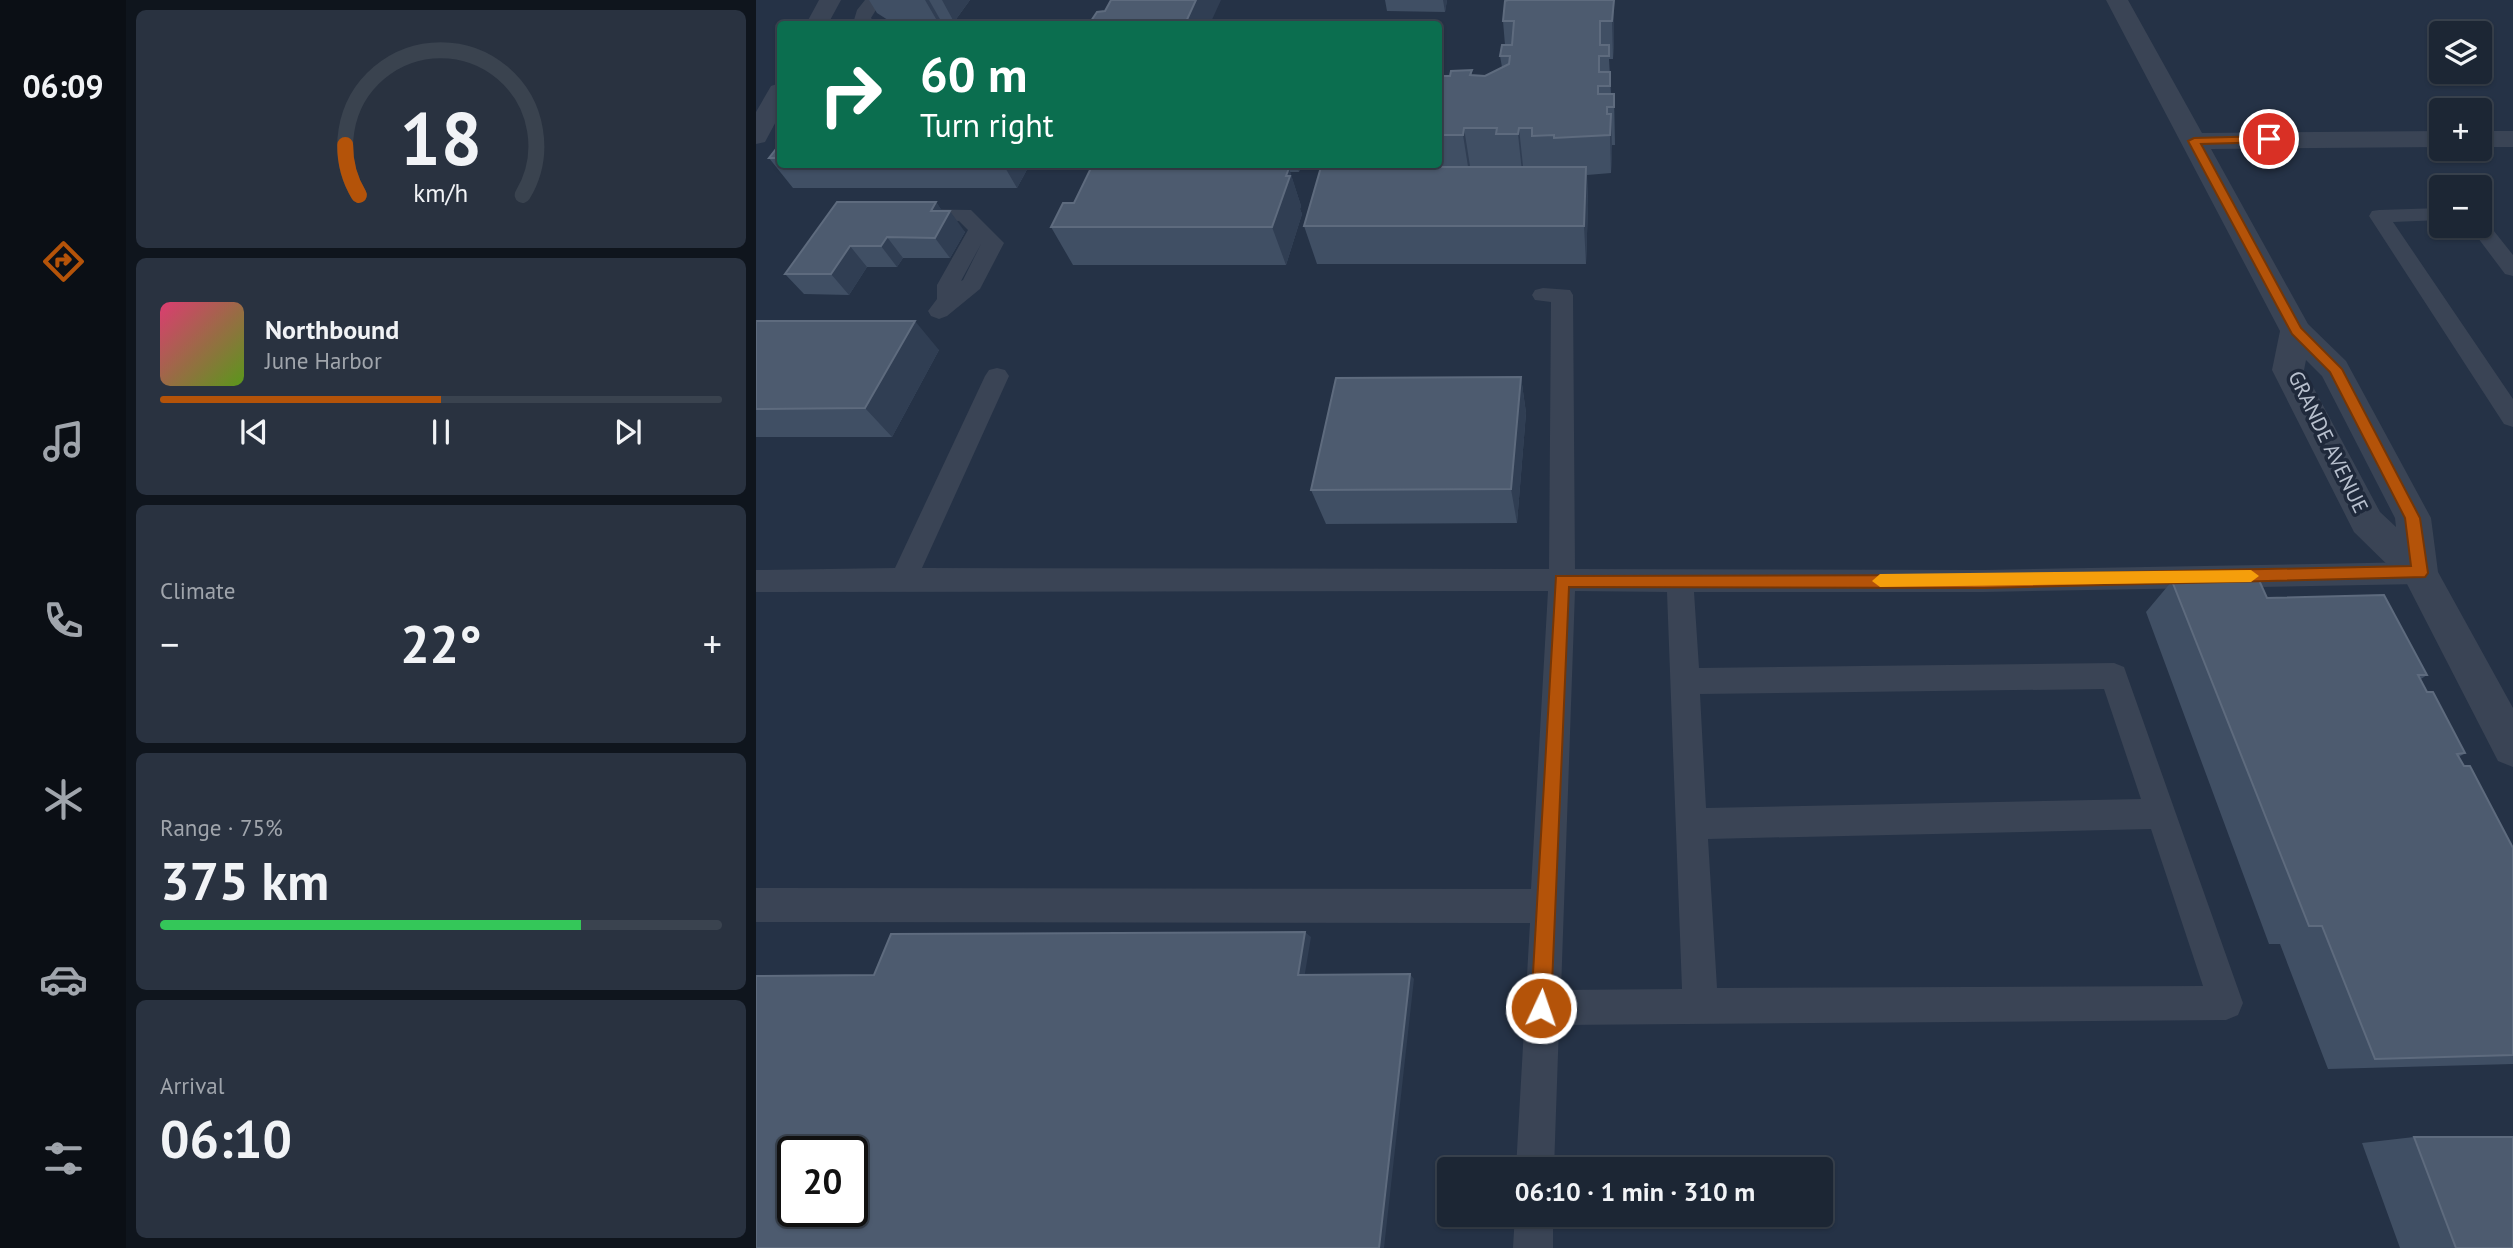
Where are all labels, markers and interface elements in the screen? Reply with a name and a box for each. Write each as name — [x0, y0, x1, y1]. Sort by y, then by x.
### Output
map controls — [2429, 21, 2492, 238]
button: layers — [2429, 21, 2492, 84]
text: 60 m — [920, 42, 1027, 106]
icon: right — [805, 49, 896, 140]
text: 06:09 — [22, 65, 104, 107]
text: 18 — [400, 91, 482, 185]
button: + — [2429, 98, 2492, 161]
text: Turn right — [920, 104, 1054, 146]
pin — [2239, 109, 2299, 169]
icon: arrive — [2250, 120, 2288, 158]
button: − — [2429, 175, 2492, 238]
text: km/h — [414, 177, 468, 209]
icon: directions — [39, 237, 88, 286]
text: Northbound — [265, 313, 399, 346]
text: June Harbor — [265, 346, 382, 375]
street label: GRANDE AVENUE — [2282, 366, 2375, 517]
icon: previous — [235, 413, 273, 451]
icon: pause — [422, 413, 460, 451]
icon: next — [609, 413, 647, 451]
icon: music — [39, 417, 88, 466]
text: Climate — [160, 576, 235, 605]
icon: phone — [39, 596, 88, 645]
text: 22° — [400, 610, 482, 677]
text: − — [160, 619, 179, 668]
text: + — [703, 619, 722, 668]
icon: climate — [39, 775, 88, 824]
text: Range · 75% — [160, 813, 283, 842]
text: 375 km — [160, 847, 329, 914]
icon: car — [39, 955, 88, 1004]
position arrow — [1504, 971, 1578, 1045]
text: Arrival — [160, 1071, 224, 1100]
text: 06:10 — [160, 1105, 292, 1172]
icon: filters — [39, 1134, 88, 1183]
speed limit sign: 20 — [777, 1136, 868, 1227]
text: 06:10 · 1 min · 310 m — [1515, 1175, 1755, 1208]

